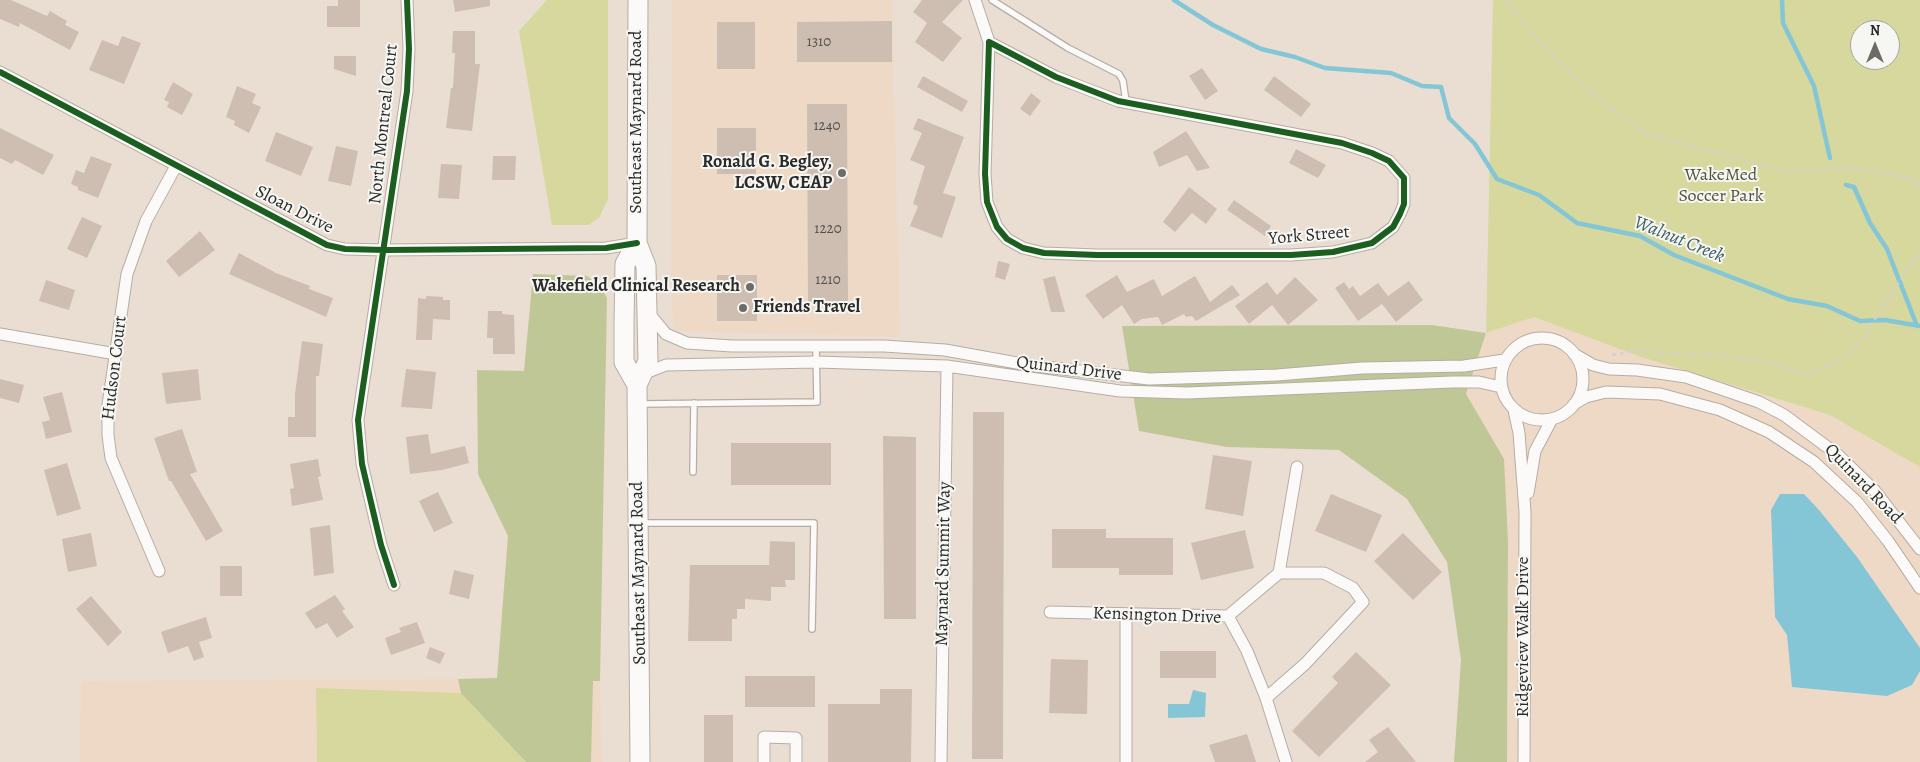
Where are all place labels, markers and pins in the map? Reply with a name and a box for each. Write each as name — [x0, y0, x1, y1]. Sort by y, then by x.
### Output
place label: Ronald G. Begley, LCSW, CEAP — [702, 152, 832, 194]
marker: Ronald G. Begley, LCSW, CEAP — [836, 167, 848, 179]
place label: Wakefield Clinical Research — [532, 276, 740, 298]
marker: Wakefield Clinical Research — [744, 281, 756, 293]
place label: Friends Travel — [753, 297, 860, 319]
marker: Friends Travel — [737, 302, 749, 314]

